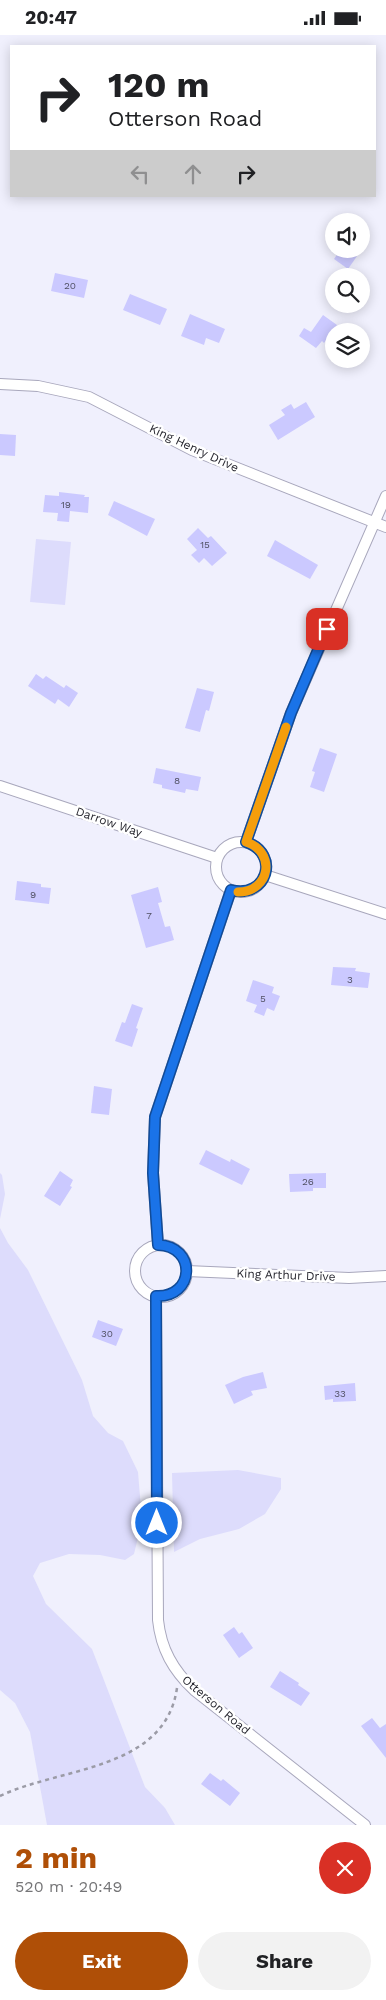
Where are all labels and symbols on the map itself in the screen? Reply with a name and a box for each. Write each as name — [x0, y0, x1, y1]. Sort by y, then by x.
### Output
house number: 20 — [64, 280, 76, 291]
street label: King Henry Drive — [147, 421, 241, 475]
house number: 19 — [61, 499, 71, 510]
house number: 15 — [200, 539, 210, 550]
pin — [306, 608, 348, 650]
house number: 8 — [174, 775, 180, 786]
street label: Darrow Way — [74, 804, 145, 840]
house number: 9 — [30, 889, 36, 900]
house number: 7 — [146, 910, 152, 921]
house number: 3 — [347, 974, 353, 985]
house number: 5 — [260, 993, 266, 1004]
house number: 26 — [302, 1176, 314, 1187]
street label: King Arthur Drive — [236, 1266, 336, 1284]
house number: 30 — [101, 1328, 113, 1339]
house number: 33 — [334, 1388, 346, 1399]
position arrow — [130, 1496, 182, 1548]
street label: Otterson Road — [179, 1673, 253, 1737]

